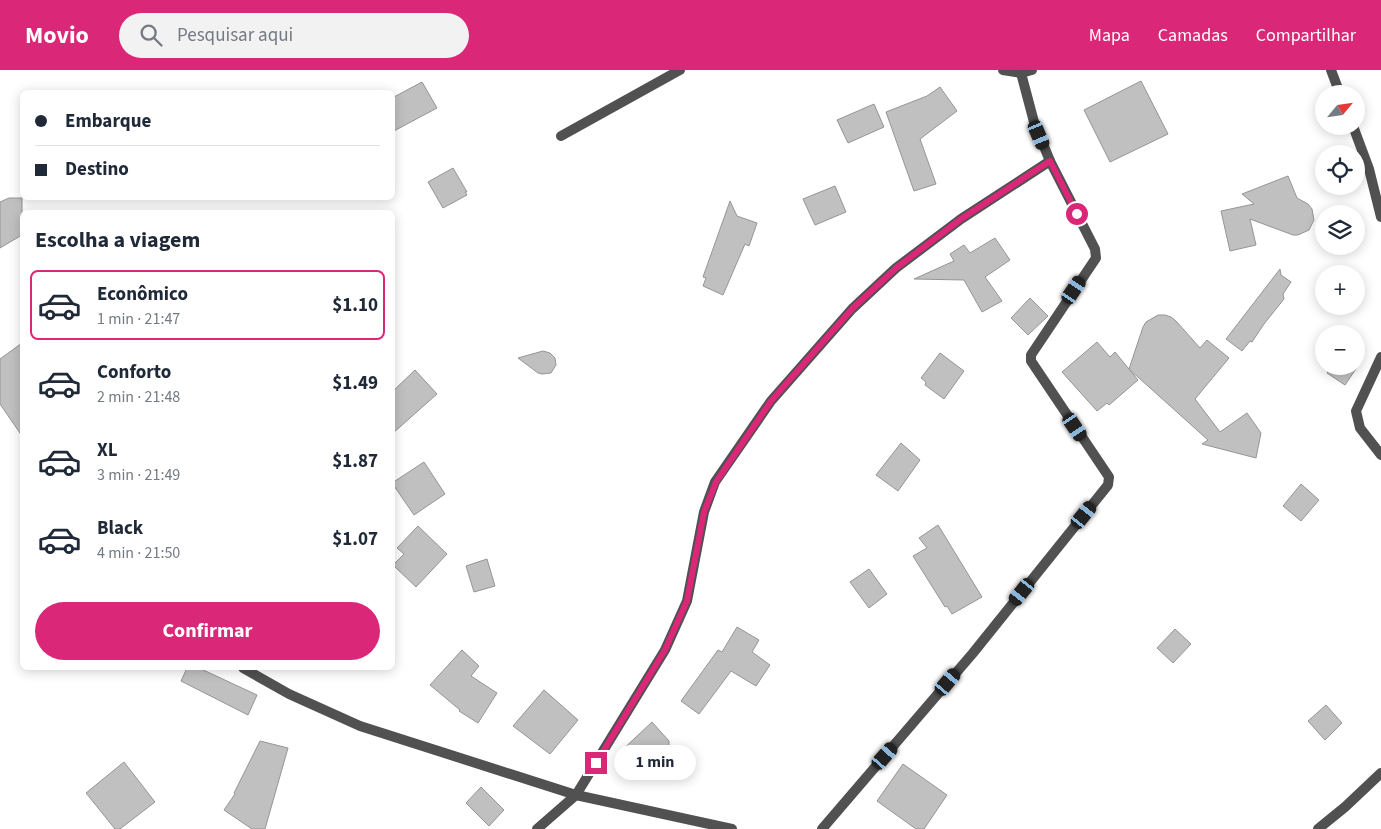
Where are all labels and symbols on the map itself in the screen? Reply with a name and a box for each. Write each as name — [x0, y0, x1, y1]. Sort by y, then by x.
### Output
north arrow — [1315, 85, 1365, 135]
car — [1026, 118, 1051, 152]
route start — [1066, 203, 1088, 225]
car — [1059, 273, 1088, 307]
car — [1060, 410, 1089, 444]
car — [1068, 499, 1099, 531]
car — [1006, 576, 1037, 608]
car — [932, 666, 963, 698]
car — [869, 740, 900, 772]
callout: 1 min — [614, 746, 696, 780]
route end — [585, 752, 607, 774]

